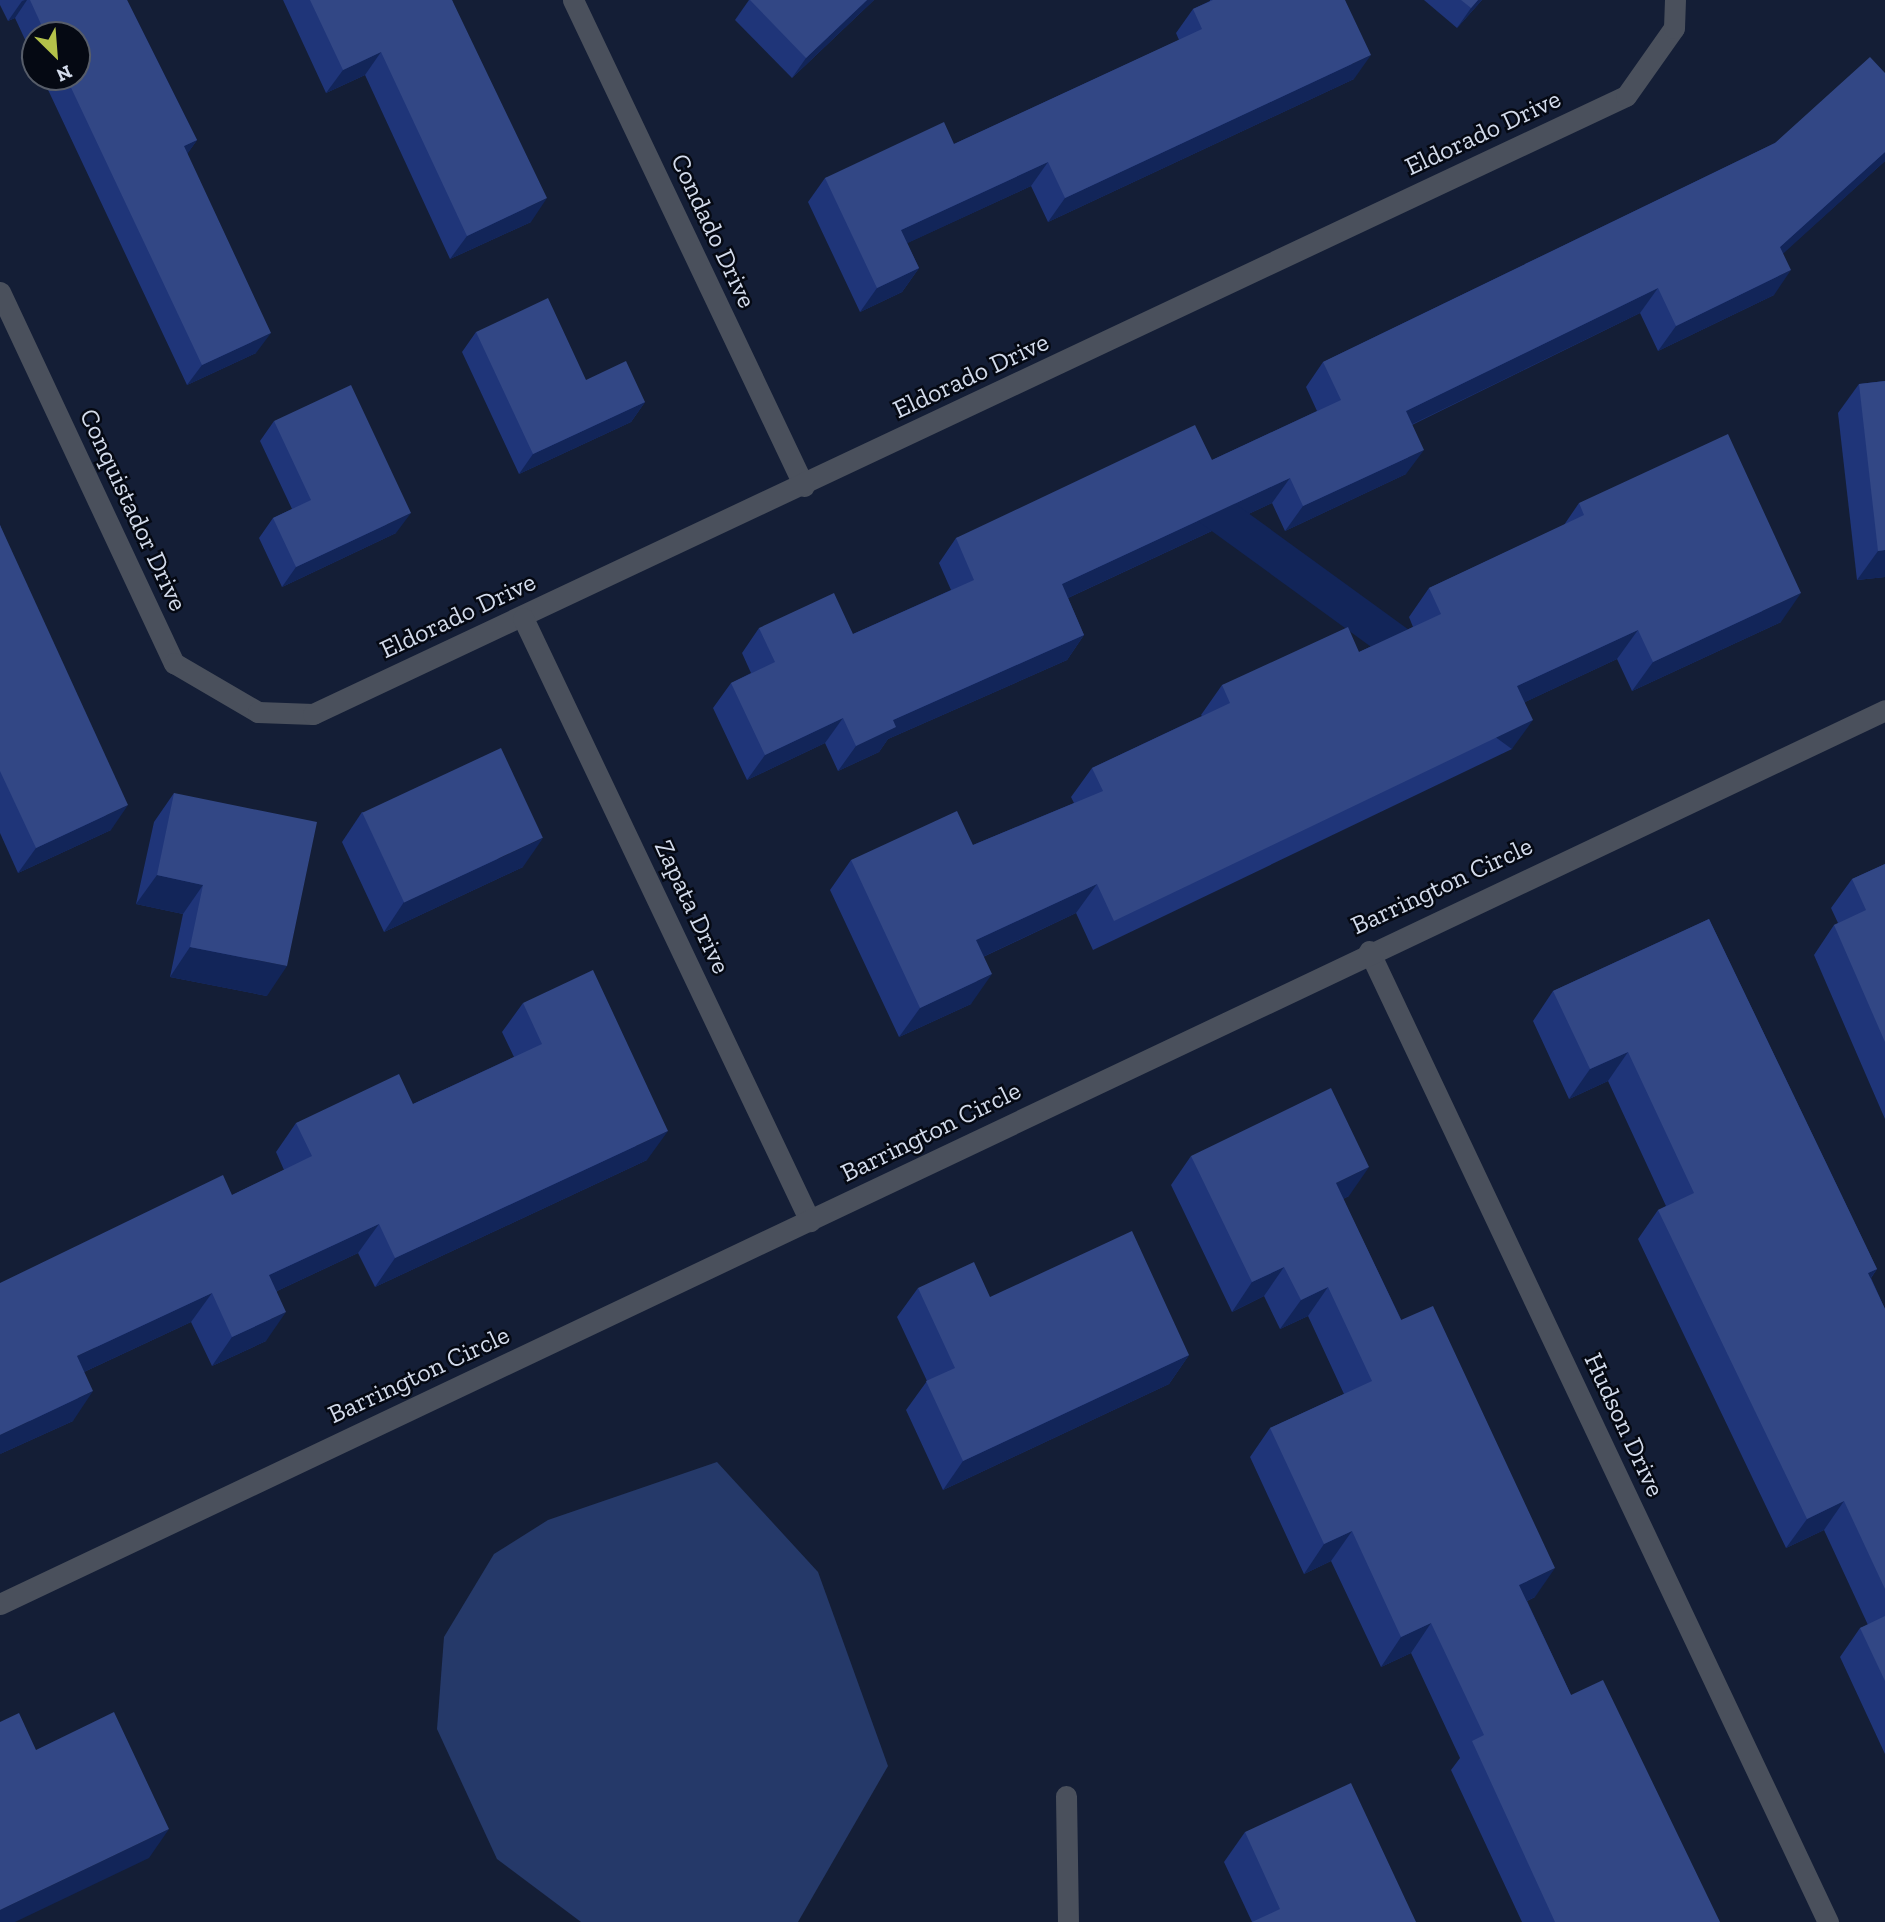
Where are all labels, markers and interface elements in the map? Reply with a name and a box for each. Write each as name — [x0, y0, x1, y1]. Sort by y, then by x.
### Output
north arrow — [21, 21, 91, 91]
text: N — [53, 60, 76, 87]
street label: Eldorado Drive — [1400, 83, 1566, 183]
street label: Condado Drive — [664, 149, 762, 313]
street label: Eldorado Drive — [888, 326, 1054, 426]
street label: Conquistador Drive — [72, 404, 194, 616]
street label: Eldorado Drive — [375, 566, 541, 666]
street label: Barrington Circle — [1346, 830, 1538, 942]
street label: Zapata Drive — [647, 835, 737, 979]
street label: Barrington Circle — [836, 1075, 1026, 1189]
street label: Barrington Circle — [323, 1319, 515, 1431]
street label: Hudson Drive — [1577, 1348, 1671, 1502]

